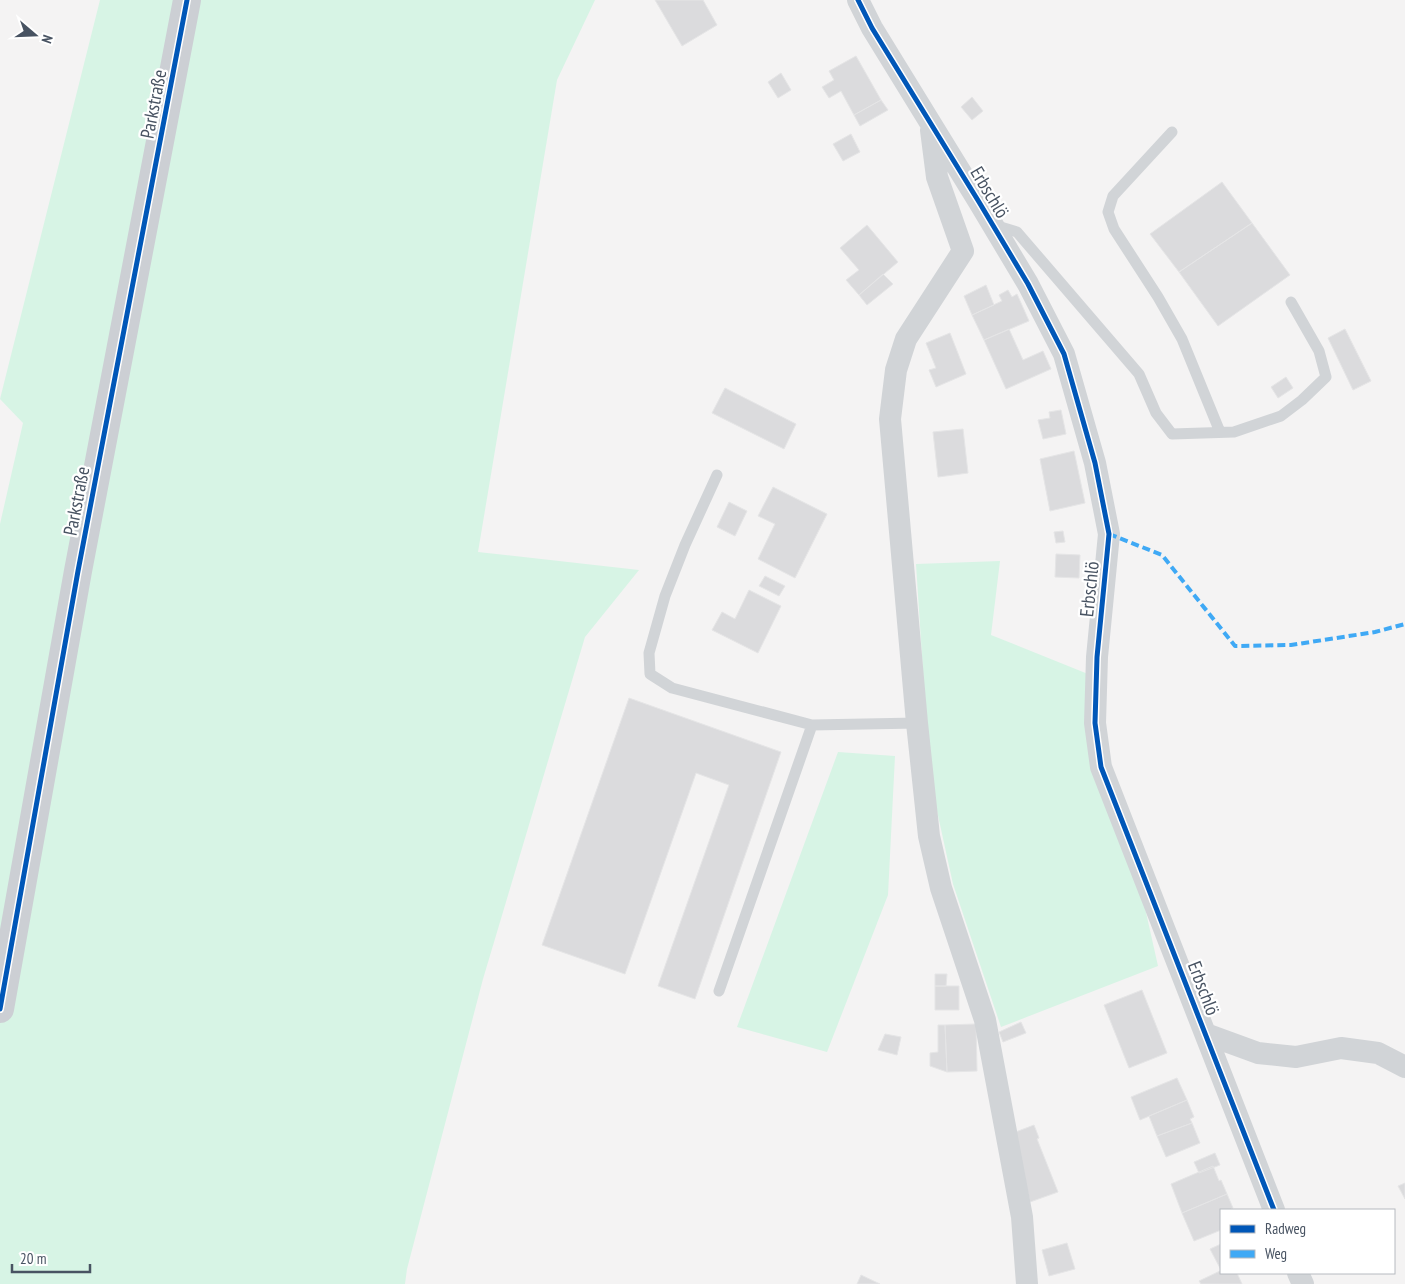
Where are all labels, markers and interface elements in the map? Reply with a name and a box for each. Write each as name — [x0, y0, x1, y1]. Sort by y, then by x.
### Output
north arrow — [10, 10, 60, 60]
text: N — [38, 33, 57, 46]
street label: Parkstraße — [135, 67, 171, 141]
street label: Erbschlö — [965, 162, 1015, 222]
street label: Parkstraße — [58, 464, 94, 538]
street label: Erbschlö — [1074, 560, 1104, 618]
street label: Erbschlö — [1183, 958, 1225, 1018]
legend — [1220, 1209, 1395, 1274]
text: Radweg — [1265, 1219, 1306, 1238]
scale bar — [12, 1242, 90, 1274]
text: Weg — [1265, 1244, 1287, 1263]
text: 20 m — [20, 1249, 46, 1268]

